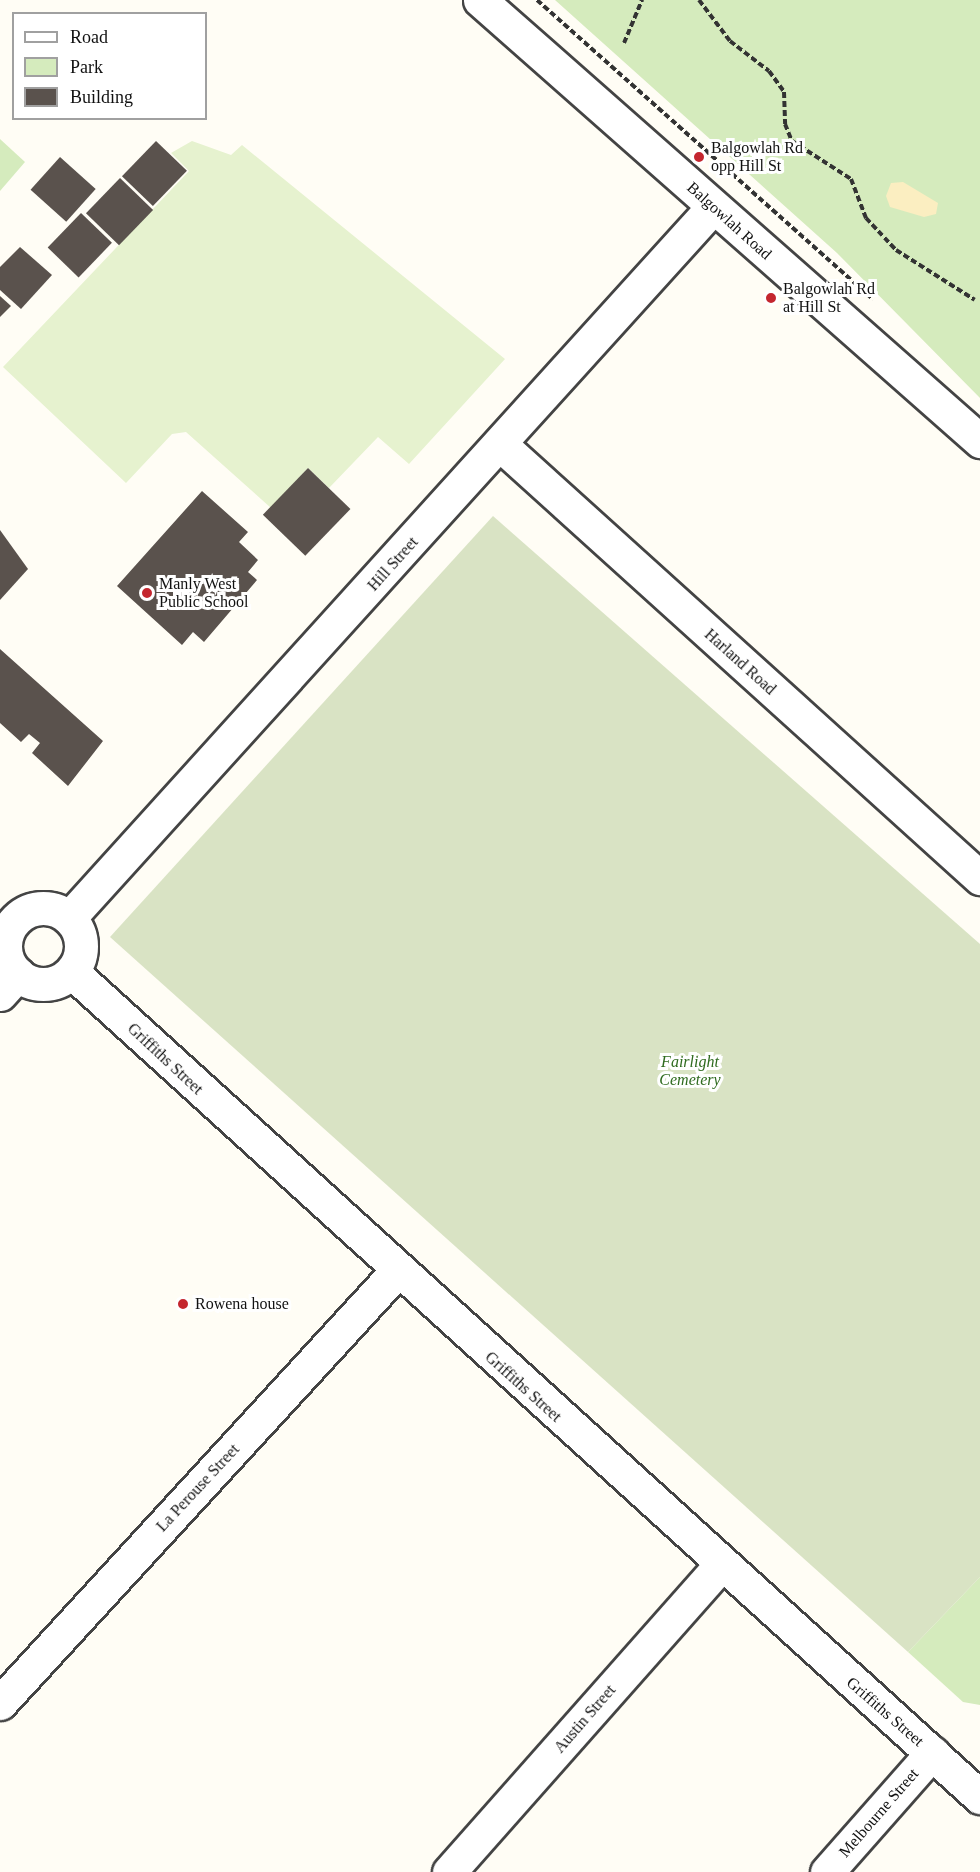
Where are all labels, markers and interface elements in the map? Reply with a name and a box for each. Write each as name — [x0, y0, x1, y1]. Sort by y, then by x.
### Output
legend — [12, 12, 207, 120]
text: Road — [70, 27, 108, 47]
text: Park — [70, 57, 103, 77]
text: Building — [70, 87, 133, 107]
place label: Balgowlah Rd opp Hill St — [711, 138, 803, 176]
marker: Balgowlah Rd opp Hill St — [692, 150, 706, 164]
street label: Balgowlah Road — [683, 178, 775, 264]
place label: Balgowlah Rd at Hill St — [783, 279, 875, 317]
marker: Balgowlah Rd at Hill St — [764, 291, 778, 305]
street label: Hill Street — [364, 533, 422, 595]
place label: Manly West Public School — [159, 574, 248, 612]
marker: Manly West Public School — [140, 586, 154, 600]
street label: Harland Road — [700, 625, 780, 699]
street label: Griffiths Street — [123, 1019, 207, 1099]
park label: Fairlight Cemetery — [659, 1052, 721, 1090]
place label: Rowena house — [195, 1294, 289, 1314]
marker: Rowena house — [176, 1297, 190, 1311]
street label: Griffiths Street — [481, 1348, 565, 1426]
street label: La Perouse Street — [152, 1440, 244, 1536]
street label: Griffiths Street — [842, 1673, 928, 1751]
street label: Austin Street — [550, 1681, 620, 1757]
street label: Melbourne Street — [835, 1765, 923, 1861]

